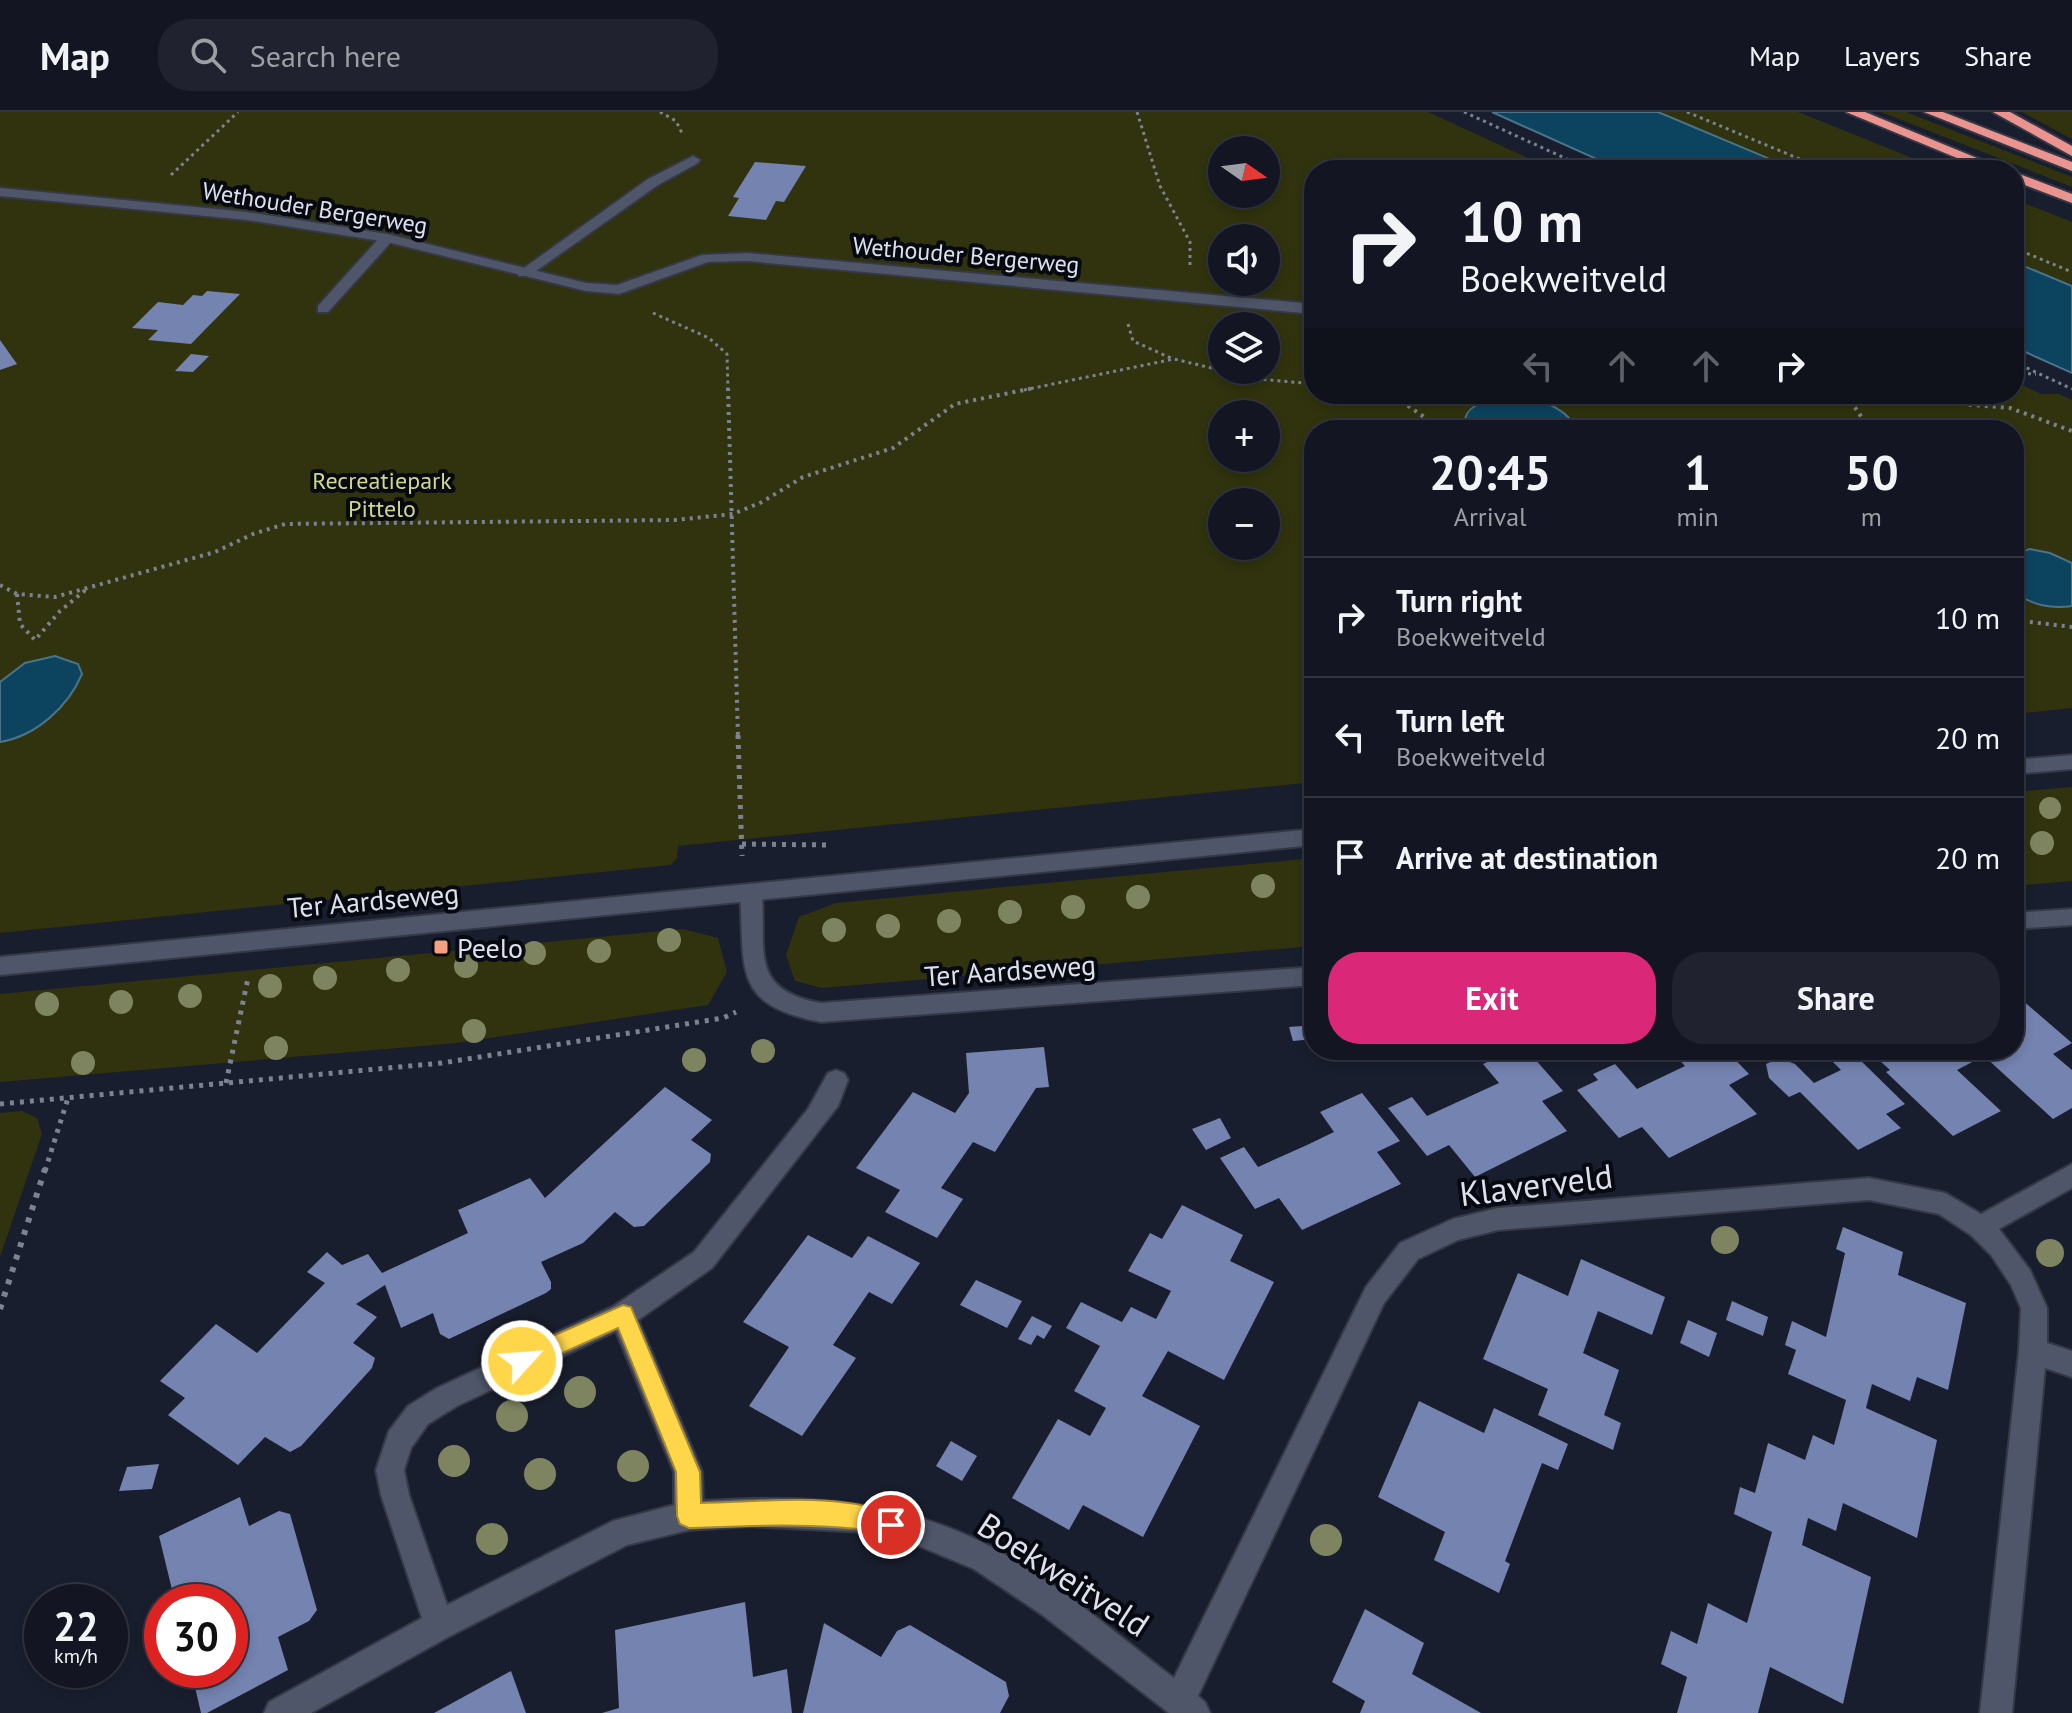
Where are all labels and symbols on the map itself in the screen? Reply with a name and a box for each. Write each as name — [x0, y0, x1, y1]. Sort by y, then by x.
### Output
north arrow — [1208, 136, 1280, 208]
street label: Wethouder Bergerweg — [200, 175, 430, 241]
street label: Wethouder Bergerweg — [851, 230, 1081, 280]
park label: Recreatiepark Pittelo — [312, 465, 452, 524]
street label: Ter Aardseweg — [286, 874, 460, 926]
place label: Peelo — [457, 929, 523, 966]
marker: Peelo — [432, 938, 450, 956]
street label: Ter Aardseweg — [923, 946, 1097, 994]
street label: Klaverveld — [1457, 1153, 1615, 1215]
position arrow — [480, 1319, 564, 1403]
pin — [857, 1491, 925, 1559]
street label: Boekweitveld — [970, 1502, 1158, 1646]
speed limit sign: 30 — [144, 1584, 248, 1688]

